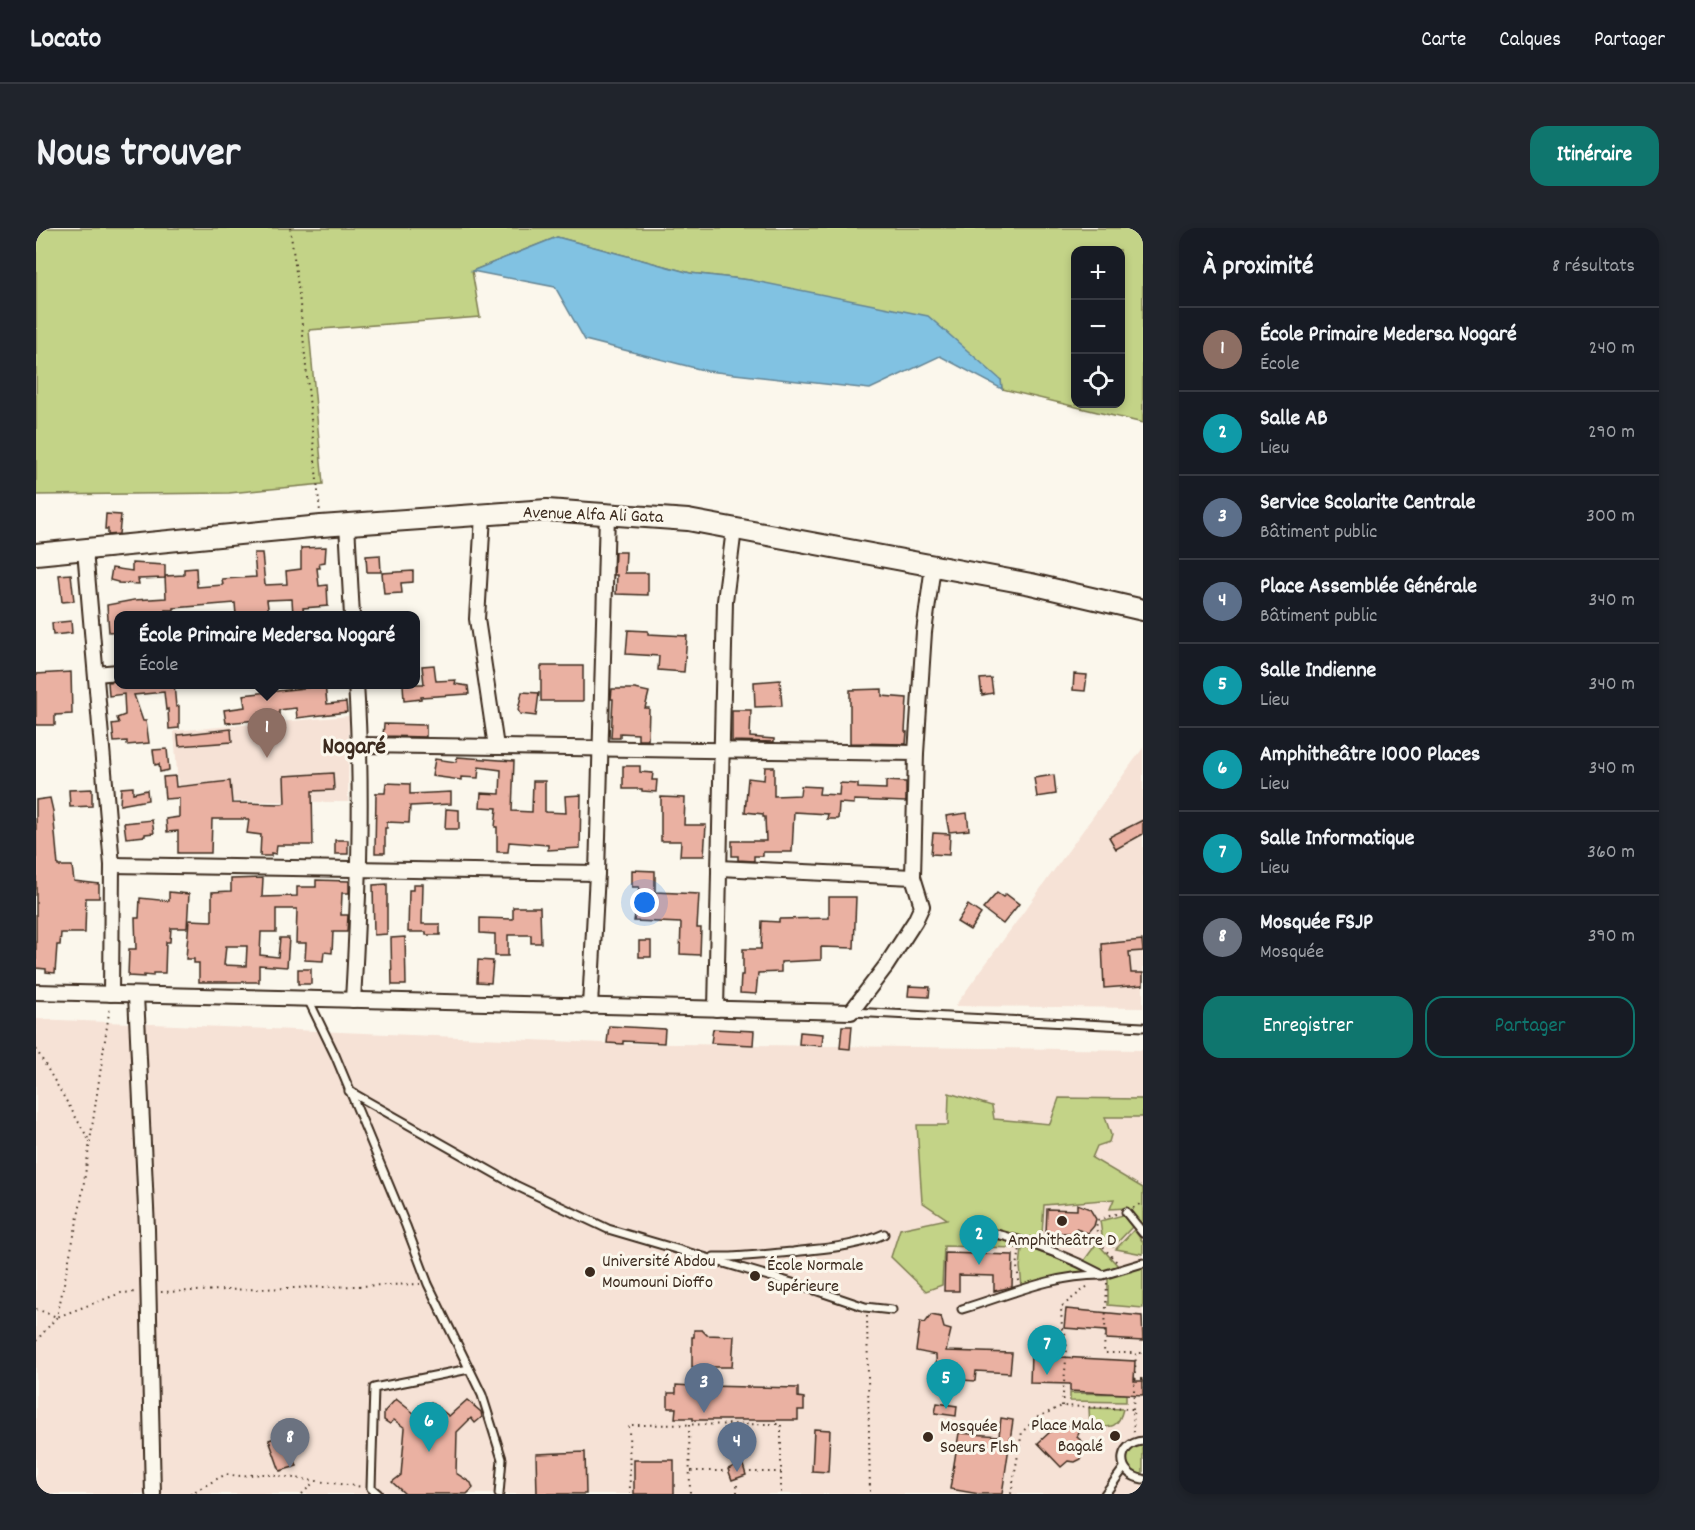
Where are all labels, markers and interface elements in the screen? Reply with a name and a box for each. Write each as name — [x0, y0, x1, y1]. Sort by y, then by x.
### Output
text: Locato — [30, 21, 101, 61]
text: Carte — [1421, 26, 1466, 56]
text: Calques — [1499, 26, 1561, 56]
text: Partager — [1594, 26, 1665, 56]
text: Nous trouver — [36, 126, 240, 186]
button: Itinéraire — [1530, 126, 1659, 186]
map controls — [1071, 246, 1125, 408]
button: + — [1071, 246, 1125, 300]
text: À proximité — [1203, 249, 1313, 286]
text: 8 résultats — [1552, 253, 1635, 281]
button: − — [1071, 300, 1125, 354]
text: École Primaire Medersa Nogaré — [1260, 320, 1517, 351]
text: 1 — [1220, 335, 1225, 363]
text: 240 m — [1589, 335, 1635, 363]
text: École — [1260, 351, 1300, 379]
button: locate — [1071, 354, 1125, 408]
text: Salle AB — [1260, 404, 1328, 435]
text: 2 — [1218, 419, 1227, 447]
text: 290 m — [1588, 419, 1635, 447]
text: Lieu — [1260, 435, 1289, 463]
text: Service Scolarite Centrale — [1260, 488, 1475, 519]
street label: Avenue Alfa Ali Gata — [522, 501, 664, 531]
text: 3 — [1218, 503, 1227, 531]
text: 300 m — [1586, 503, 1635, 531]
text: Bâtiment public — [1260, 519, 1377, 547]
text: Place Assemblée Générale — [1260, 572, 1477, 603]
text: 4 — [1218, 587, 1227, 615]
text: 340 m — [1589, 587, 1635, 615]
text: Bâtiment public — [1260, 603, 1377, 631]
popup — [114, 611, 420, 689]
text: École Primaire Medersa Nogaré — [139, 621, 395, 652]
text: École — [139, 652, 178, 680]
text: Salle Indienne — [1260, 656, 1376, 687]
text: 5 — [1218, 671, 1227, 699]
text: 340 m — [1589, 671, 1635, 699]
text: Lieu — [1260, 687, 1289, 715]
pin: 1 — [248, 708, 286, 758]
district label: Nogaré — [322, 731, 386, 765]
text: Amphitheâtre 1000 Places — [1260, 740, 1480, 771]
text: 6 — [1218, 755, 1227, 783]
text: 340 m — [1589, 755, 1635, 783]
text: Lieu — [1260, 771, 1289, 799]
text: Salle Informatique — [1260, 824, 1414, 855]
text: 7 — [1219, 839, 1226, 867]
text: 360 m — [1587, 839, 1635, 867]
text: Lieu — [1260, 855, 1289, 883]
your location — [630, 888, 659, 917]
text: Mosquée FSJP — [1260, 908, 1373, 939]
text: 8 — [1218, 923, 1227, 951]
text: 390 m — [1588, 923, 1635, 951]
text: Mosquée — [1260, 939, 1324, 967]
button: Enregistrer — [1203, 996, 1413, 1058]
button: Partager — [1425, 996, 1635, 1058]
marker: Amphitheâtre D — [1055, 1214, 1069, 1228]
pin: 2 — [960, 1216, 998, 1265]
place label: Amphitheâtre D — [1008, 1229, 1116, 1254]
place label: Université Abdou Moumouni Dioffo — [602, 1250, 716, 1296]
place label: École Normale Supérieure — [767, 1254, 863, 1300]
marker: Université Abdou Moumouni Dioffo — [583, 1265, 597, 1279]
marker: École Normale Supérieure — [748, 1269, 762, 1283]
pin: 7 — [1028, 1326, 1066, 1375]
pin: 5 — [926, 1360, 966, 1409]
pin: 3 — [684, 1364, 724, 1413]
pin: 6 — [410, 1402, 448, 1452]
place label: Place Mala Bagalé — [1031, 1414, 1104, 1460]
place label: Mosquée Soeurs Flsh — [940, 1415, 1018, 1461]
pin: 8 — [270, 1418, 310, 1468]
pin: 4 — [718, 1422, 756, 1472]
marker: Place Mala Bagalé — [1108, 1429, 1122, 1443]
marker: Mosquée Soeurs Flsh — [921, 1430, 935, 1444]

